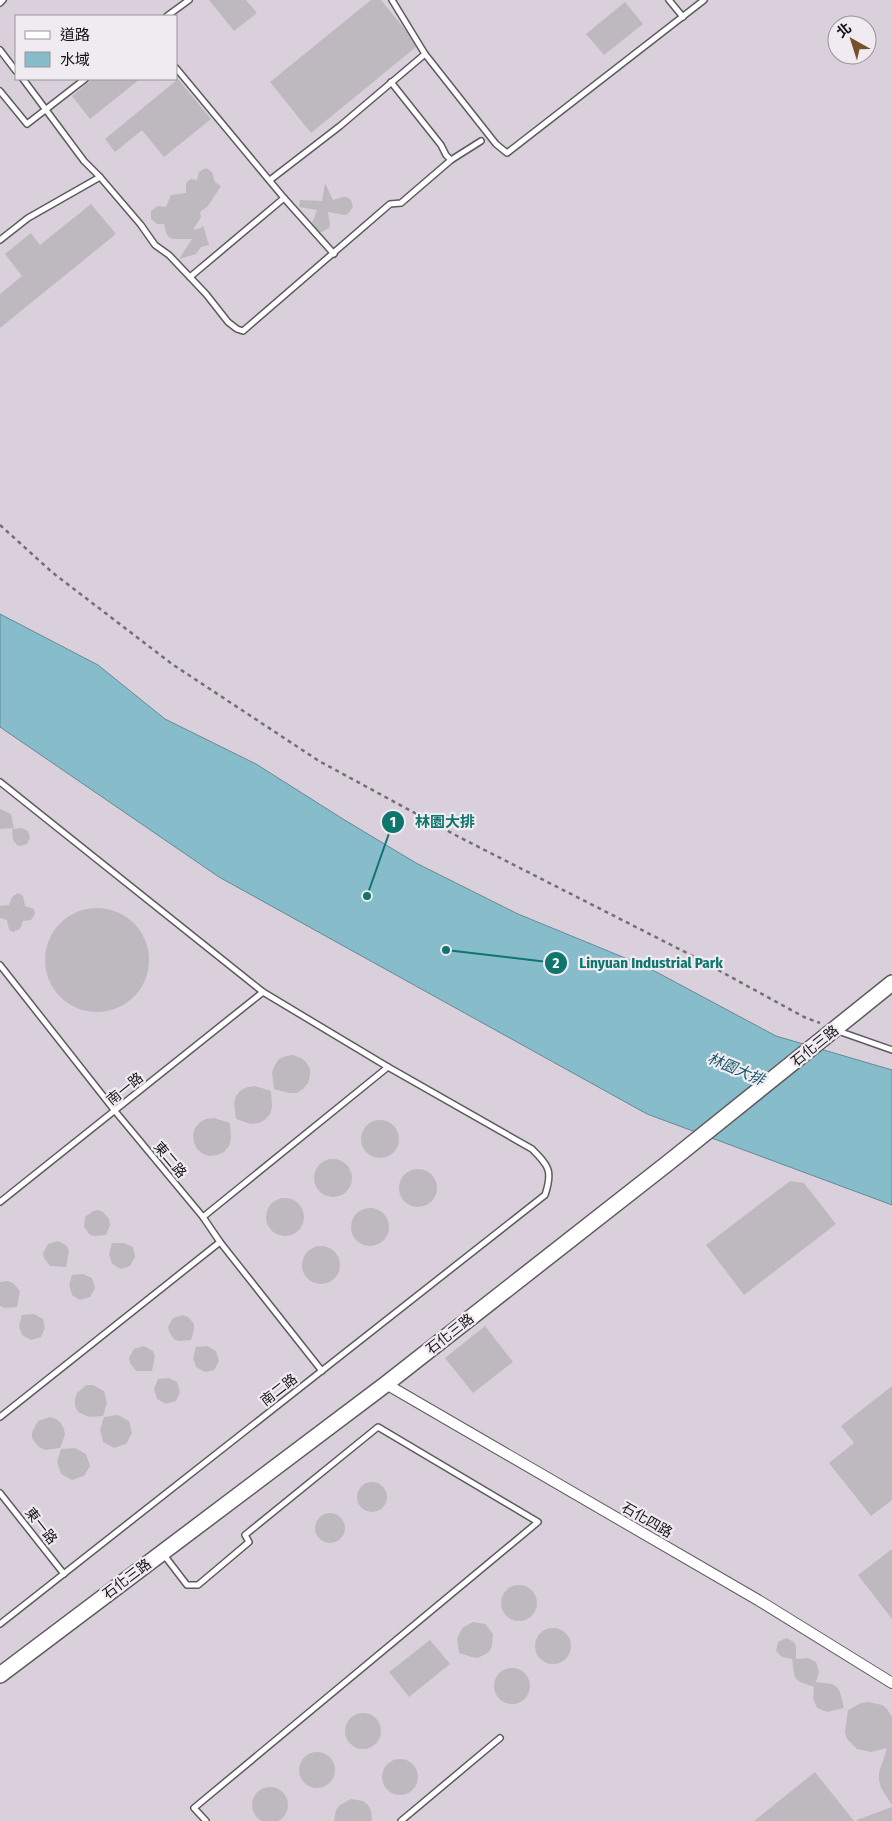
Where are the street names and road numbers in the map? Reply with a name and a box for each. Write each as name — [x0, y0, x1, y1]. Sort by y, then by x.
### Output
street label: 石化三路 — [788, 1022, 842, 1070]
street label: 南一路 — [103, 1069, 147, 1109]
street label: 東二路 — [150, 1138, 190, 1182]
street label: 石化三路 — [423, 1310, 477, 1358]
street label: 南二路 — [257, 1370, 301, 1410]
street label: 石化四路 — [619, 1499, 675, 1541]
street label: 東一路 — [21, 1504, 61, 1548]
street label: 石化三路 — [100, 1555, 154, 1603]

